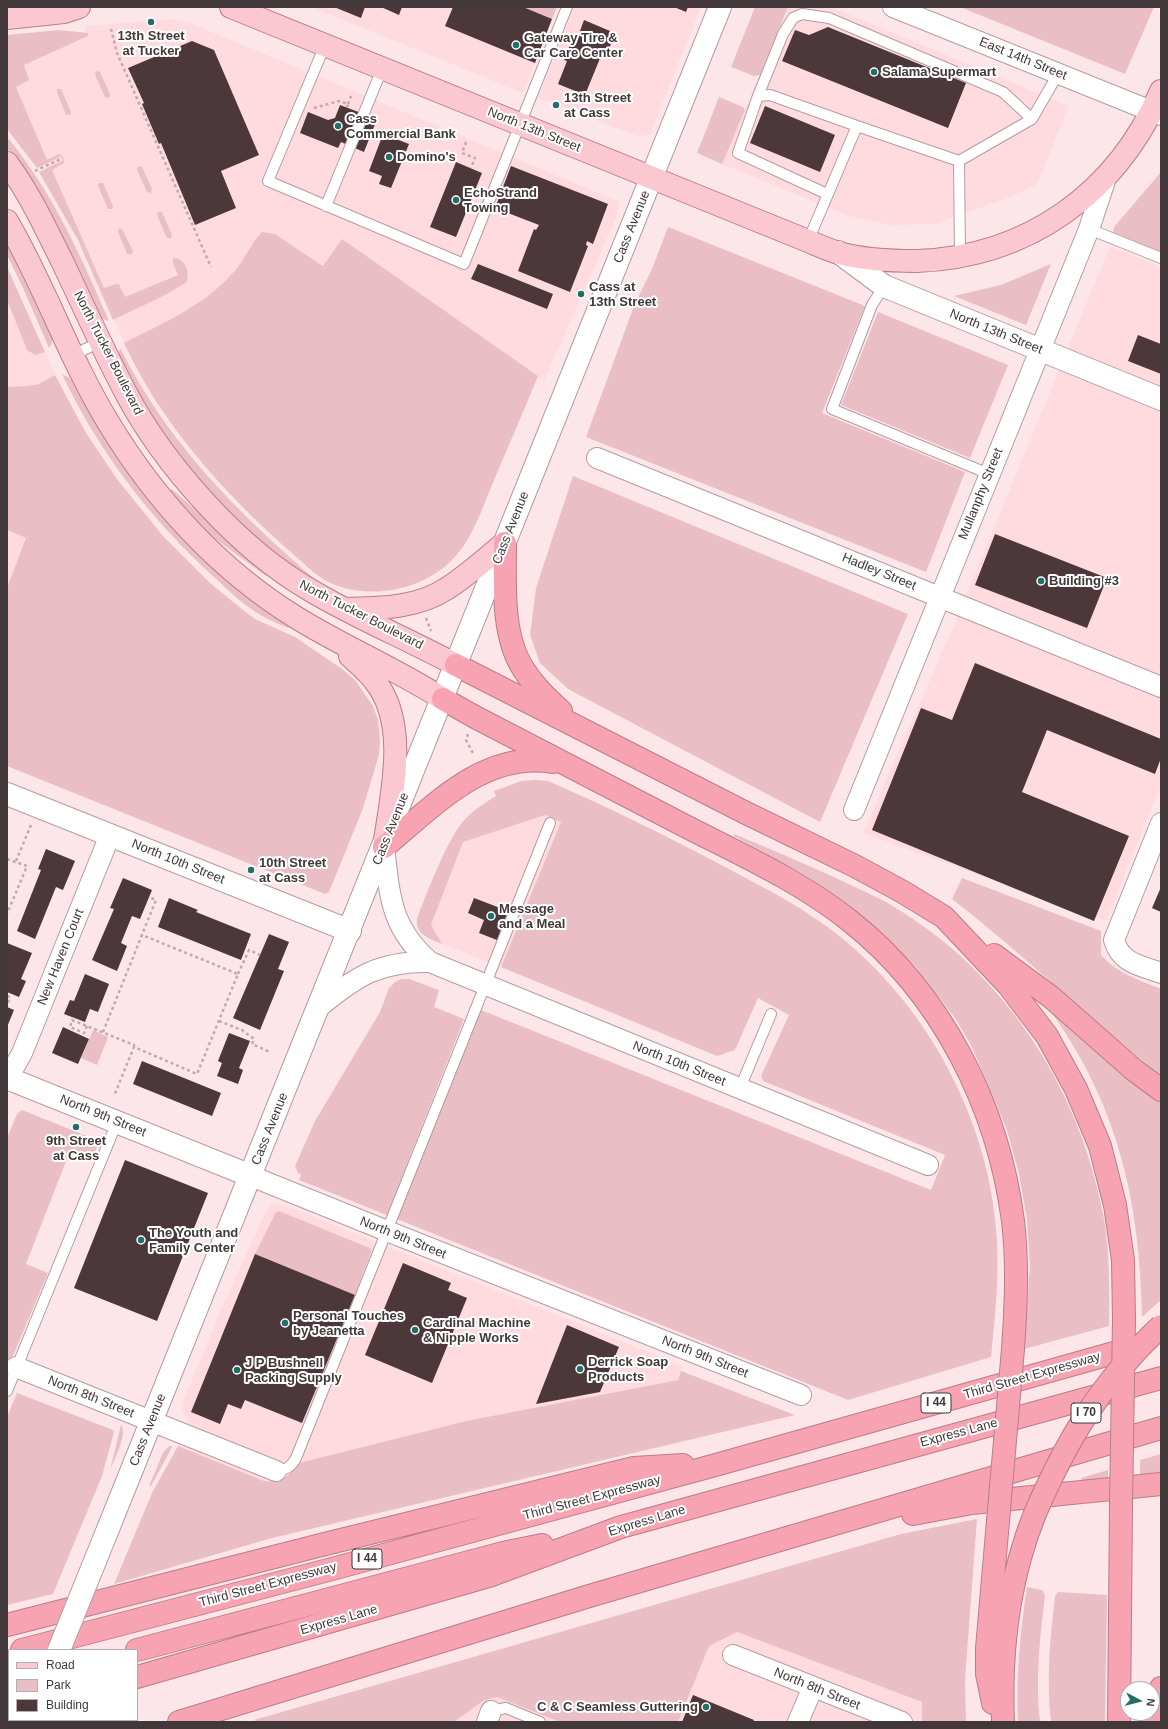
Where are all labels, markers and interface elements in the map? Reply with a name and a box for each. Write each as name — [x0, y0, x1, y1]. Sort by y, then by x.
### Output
marker: 13th Street at Tucker — [146, 17, 156, 27]
place label: 13th Street at Tucker — [117, 28, 185, 59]
place label: Gateway Tire & Car Care Center — [524, 30, 623, 61]
street label: East 14th Street — [977, 34, 1069, 84]
marker: Gateway Tire & Car Care Center — [511, 40, 521, 50]
place label: Salama Supermart — [882, 64, 996, 80]
marker: Salama Supermart — [869, 67, 879, 77]
place label: 13th Street at Cass — [564, 90, 631, 121]
marker: 13th Street at Cass — [551, 100, 561, 110]
street label: North 13th Street — [485, 104, 583, 156]
place label: Cass Commercial Bank — [346, 111, 456, 142]
marker: Cass Commercial Bank — [333, 121, 343, 131]
place label: Domino's — [397, 149, 456, 165]
marker: Domino's — [384, 152, 394, 162]
place label: EchoStrand Towing — [464, 185, 537, 216]
street label: Cass Avenue — [610, 188, 654, 266]
marker: EchoStrand Towing — [451, 195, 461, 205]
place label: Cass at 13th Street — [589, 279, 656, 310]
street label: North Tucker Boulevard — [70, 289, 146, 417]
marker: Cass at 13th Street — [576, 289, 586, 299]
street label: North 13th Street — [947, 306, 1045, 358]
street label: Mullanphy Street — [955, 446, 1007, 542]
street label: Cass Avenue — [489, 489, 533, 567]
street label: Hadley Street — [840, 550, 918, 594]
place label: Building #3 — [1049, 573, 1119, 589]
marker: Building #3 — [1036, 576, 1046, 586]
street label: North Tucker Boulevard — [297, 577, 425, 653]
street label: Cass Avenue — [369, 790, 413, 868]
street label: North 10th Street — [129, 836, 227, 888]
place label: 10th Street at Cass — [259, 855, 326, 886]
marker: 10th Street at Cass — [246, 865, 256, 875]
place label: Message and a Meal — [499, 901, 565, 932]
street label: New Haven Court — [35, 907, 87, 1007]
marker: Message and a Meal — [486, 911, 496, 921]
street label: North 10th Street — [630, 1038, 728, 1090]
street label: Cass Avenue — [248, 1090, 292, 1168]
street label: North 9th Street — [58, 1092, 148, 1140]
marker: 9th Street at Cass — [71, 1122, 81, 1132]
place label: 9th Street at Cass — [46, 1133, 106, 1164]
street label: North 9th Street — [358, 1214, 448, 1262]
place label: The Youth and Family Center — [149, 1225, 238, 1256]
marker: The Youth and Family Center — [136, 1235, 146, 1245]
place label: Personal Touches by Jeanetta — [293, 1308, 404, 1339]
place label: Cardinal Machine & Nipple Works — [423, 1315, 531, 1346]
marker: Personal Touches by Jeanetta — [280, 1318, 290, 1328]
marker: Cardinal Machine & Nipple Works — [410, 1325, 420, 1335]
street label: North 9th Street — [660, 1333, 750, 1381]
street label: Third Street Expressway — [962, 1349, 1102, 1403]
place label: Derrick Soap Products — [588, 1354, 668, 1385]
place label: J P Bushnell Packing Supply — [245, 1355, 342, 1386]
marker: Derrick Soap Products — [575, 1364, 585, 1374]
marker: J P Bushnell Packing Supply — [232, 1365, 242, 1375]
street label: North 8th Street — [46, 1373, 136, 1421]
street label: Cass Avenue — [126, 1391, 170, 1469]
road number: I 44 — [921, 1393, 951, 1413]
road number: I 70 — [1071, 1403, 1101, 1423]
street label: Express Lane — [919, 1415, 999, 1451]
street label: Third Street Expressway — [522, 1472, 662, 1524]
street label: Express Lane — [607, 1502, 687, 1540]
road number: I 44 — [352, 1549, 382, 1569]
street label: Third Street Expressway — [198, 1559, 338, 1611]
street label: Express Lane — [299, 1602, 379, 1638]
legend — [8, 1649, 138, 1721]
text: Road — [46, 1658, 75, 1672]
street label: North 8th Street — [772, 1665, 862, 1713]
text: Park — [46, 1678, 71, 1692]
north arrow — [1120, 1681, 1160, 1721]
text: Building — [46, 1698, 89, 1712]
text: N — [1144, 1698, 1157, 1707]
place label: C & C Seamless Guttering — [537, 1699, 698, 1715]
marker: C & C Seamless Guttering — [701, 1702, 711, 1712]

